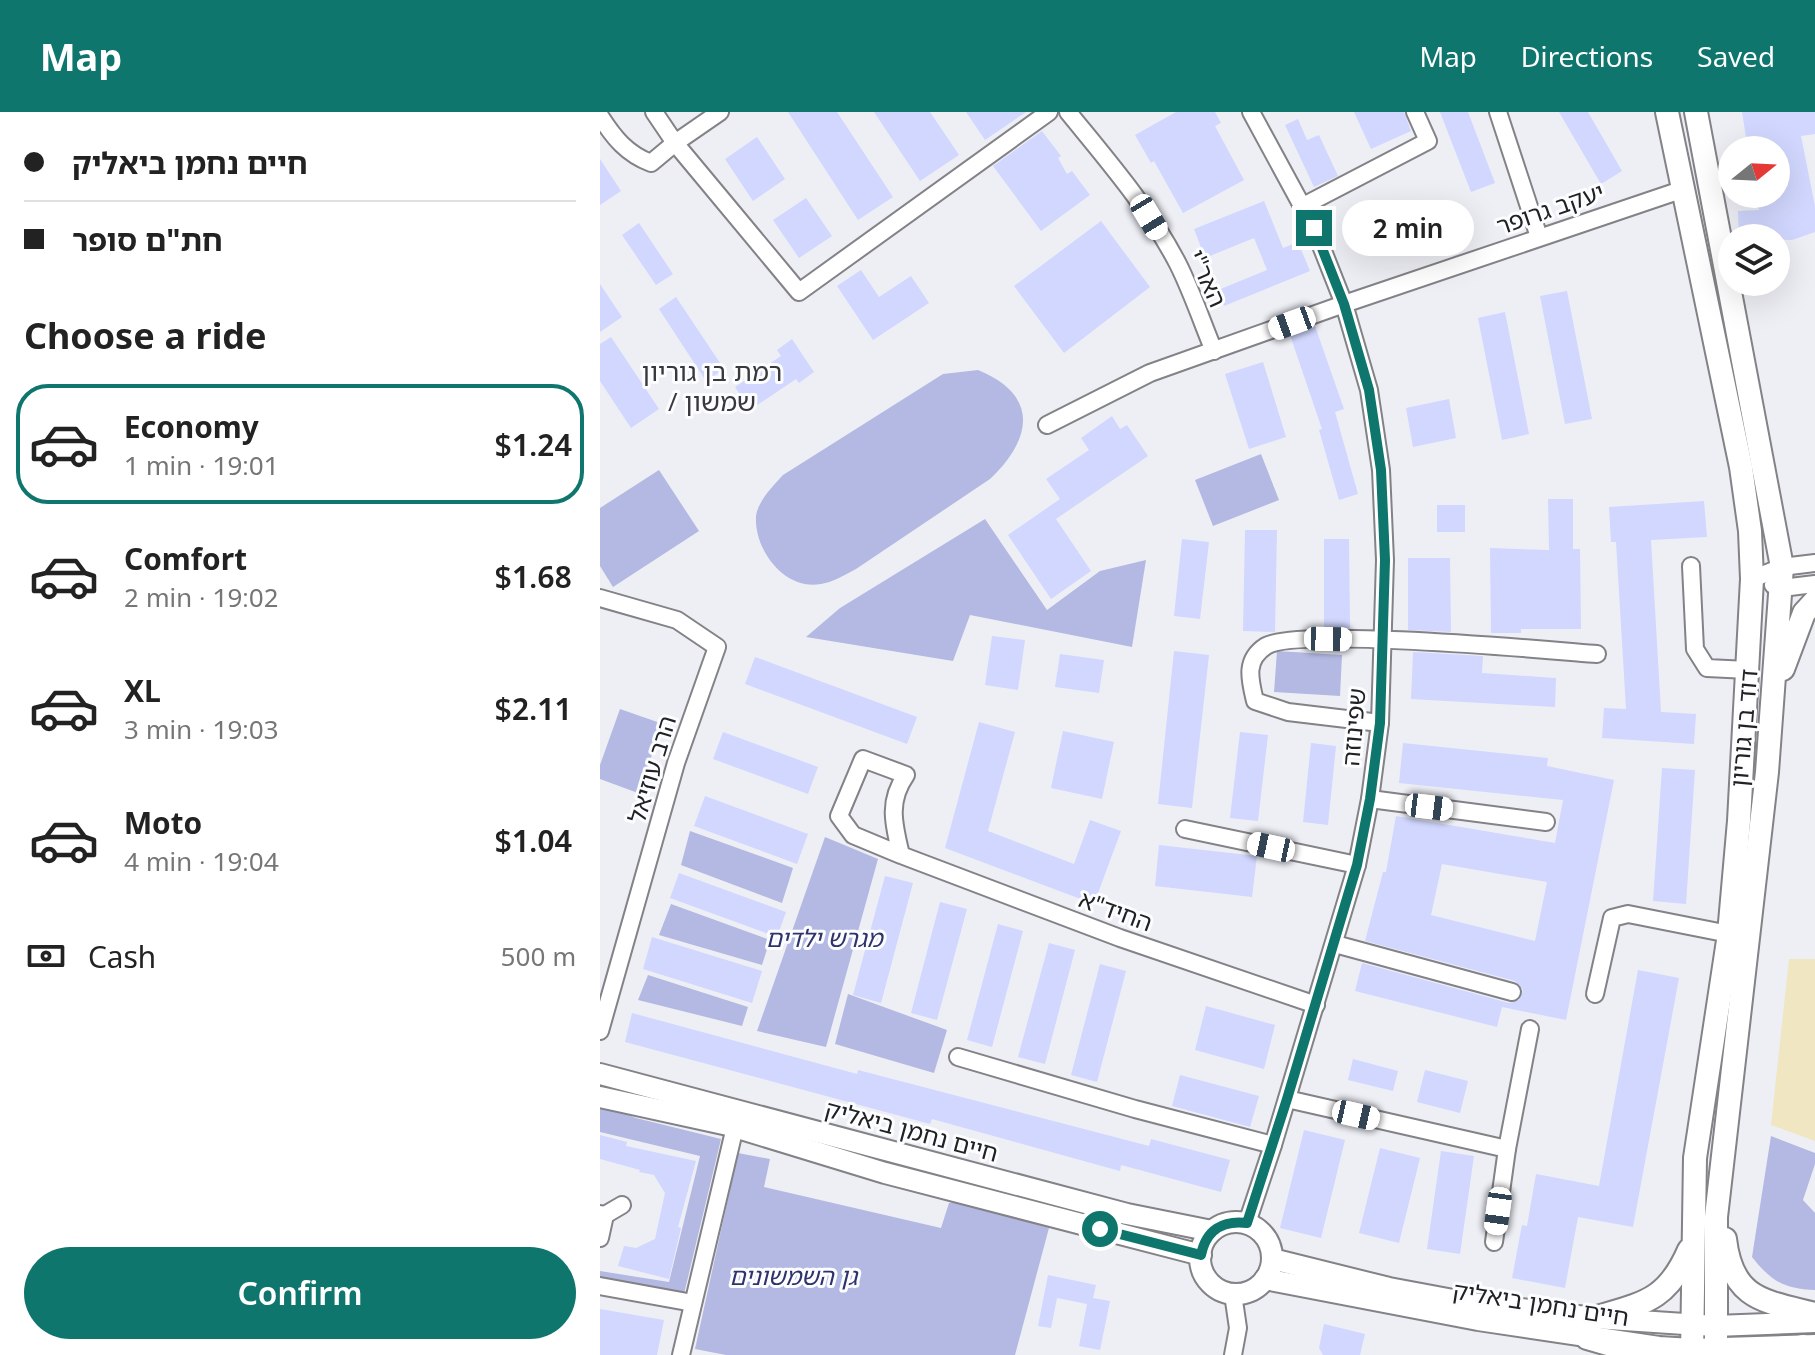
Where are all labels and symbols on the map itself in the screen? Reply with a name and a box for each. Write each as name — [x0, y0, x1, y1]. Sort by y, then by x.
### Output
north arrow — [1718, 136, 1790, 208]
street label: יעקב גרופר — [1492, 174, 1608, 242]
car — [1126, 190, 1172, 244]
callout: 2 min — [1342, 200, 1474, 256]
route end — [1296, 210, 1332, 246]
street label: האר"י — [1181, 244, 1235, 312]
car — [1265, 304, 1319, 342]
district label: רמת בן גוריון / שמשון — [642, 353, 782, 419]
car — [1304, 627, 1352, 651]
street label: דוד בן גוריון — [1721, 668, 1765, 788]
street label: שפינוזה — [1333, 687, 1373, 767]
street label: הרב עוזיאל — [619, 711, 683, 827]
car — [1404, 792, 1454, 822]
car — [1245, 830, 1297, 864]
street label: החיד"א — [1075, 882, 1157, 938]
park label: מגרש ילדים — [766, 921, 885, 954]
street label: חיים נחמן ביאליק — [822, 1091, 1002, 1169]
car — [1330, 1098, 1382, 1132]
car — [1483, 1186, 1513, 1236]
route start — [1082, 1211, 1118, 1247]
park label: גן השמשונים — [729, 1259, 859, 1292]
street label: חיים נחמן ביאליק — [1451, 1273, 1631, 1333]

